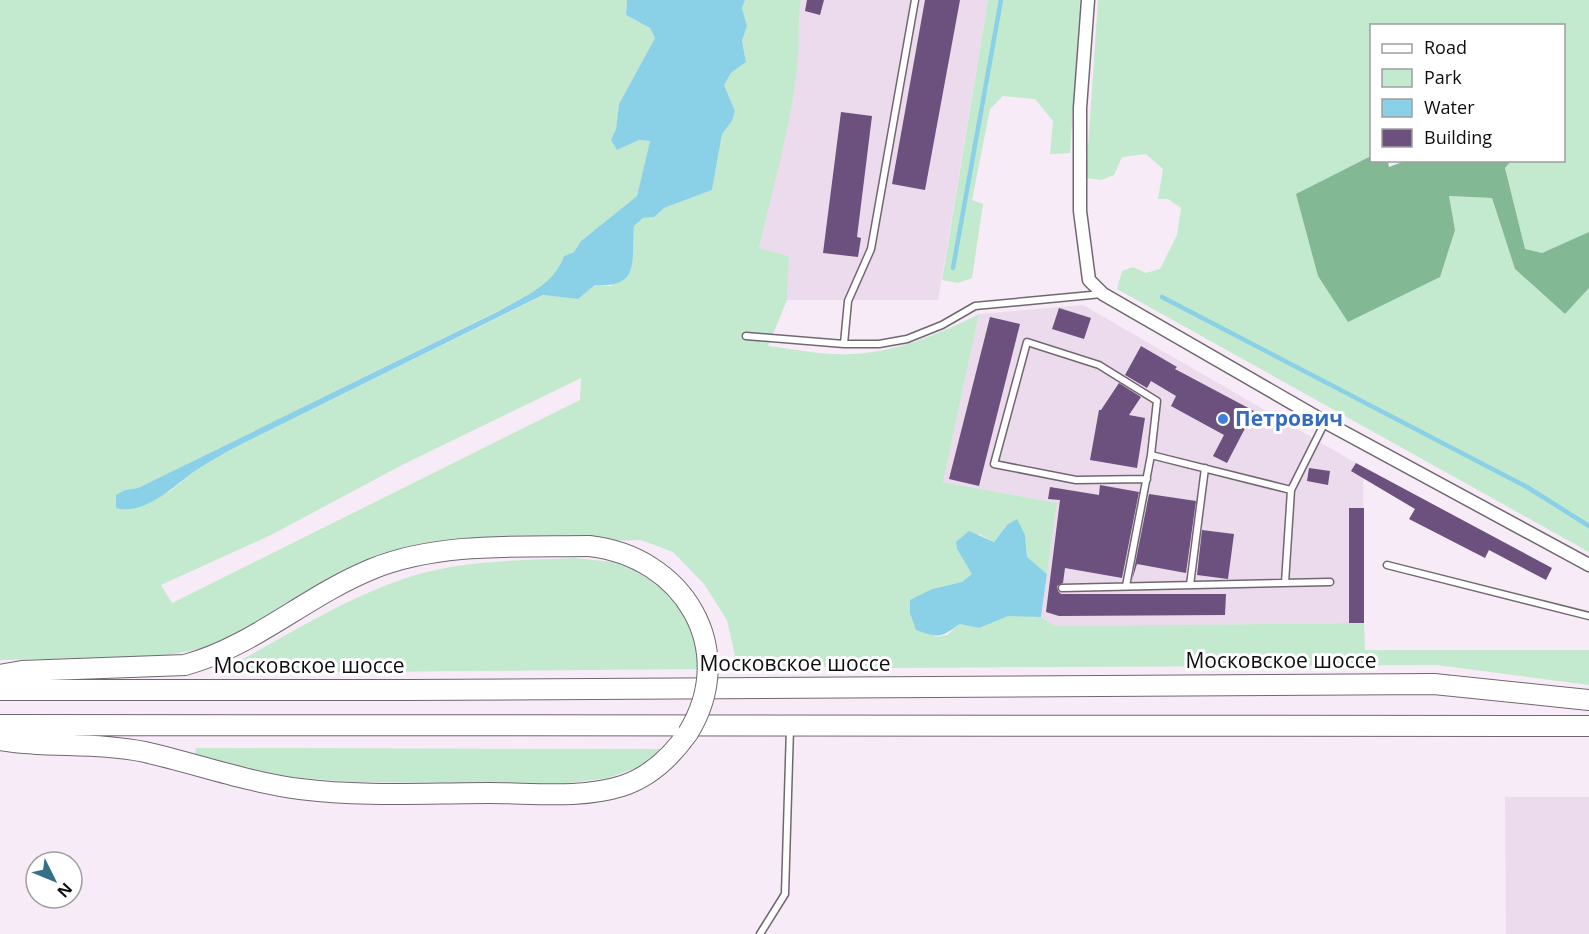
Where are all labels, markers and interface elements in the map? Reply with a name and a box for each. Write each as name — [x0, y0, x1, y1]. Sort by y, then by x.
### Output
legend — [1370, 24, 1565, 162]
text: Road — [1424, 35, 1467, 59]
text: Park — [1424, 65, 1462, 89]
text: Water — [1424, 95, 1475, 119]
text: Building — [1424, 125, 1492, 149]
place label: Петрович — [1235, 404, 1343, 432]
marker: Петрович — [1216, 412, 1230, 426]
street label: Московское шоссе — [1185, 646, 1377, 674]
street label: Московское шоссе — [699, 649, 891, 677]
street label: Московское шоссе — [213, 651, 405, 679]
north arrow — [24, 850, 84, 910]
text: N — [52, 878, 77, 902]

